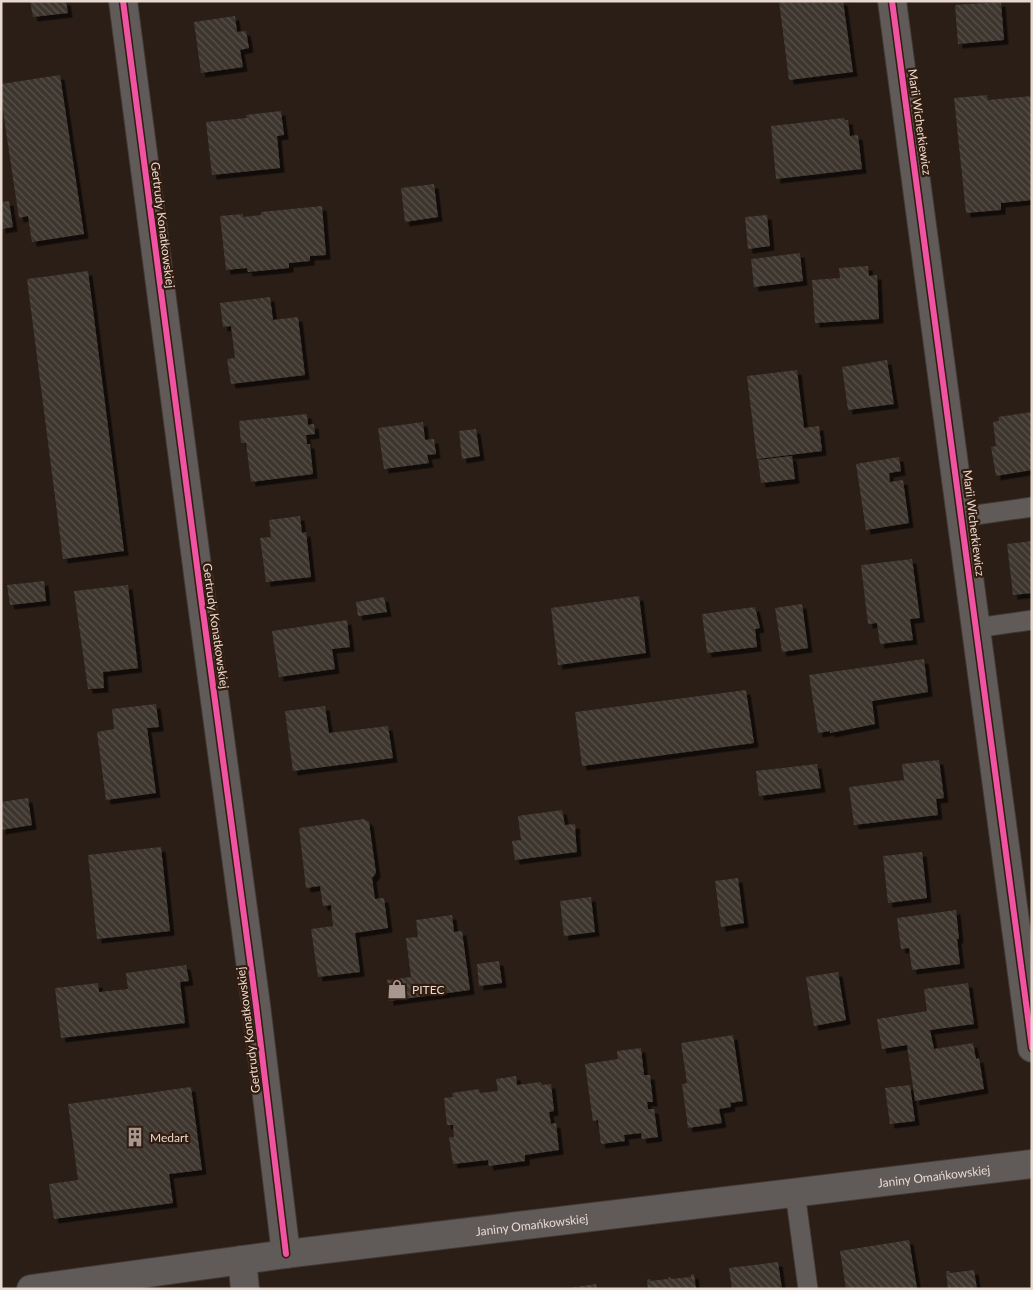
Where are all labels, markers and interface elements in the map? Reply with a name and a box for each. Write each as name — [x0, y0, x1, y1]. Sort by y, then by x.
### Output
street label: Marii Wicherkiewicz — [905, 68, 935, 177]
street label: Gertrudy Konatkowskiej — [148, 161, 178, 289]
street label: Marii Wicherkiewicz — [960, 469, 988, 578]
street label: Gertrudy Konatkowskiej — [200, 562, 232, 690]
street label: Gertrudy Konatkowskiej — [233, 966, 263, 1094]
shop icon: PITEC — [386, 978, 408, 1000]
place label: PITEC — [412, 982, 444, 997]
building icon: Medart — [124, 1126, 146, 1148]
place label: Medart — [150, 1130, 189, 1145]
street label: Janiny Omańkowskiej — [877, 1162, 991, 1190]
street label: Janiny Omańkowskiej — [475, 1210, 589, 1239]

